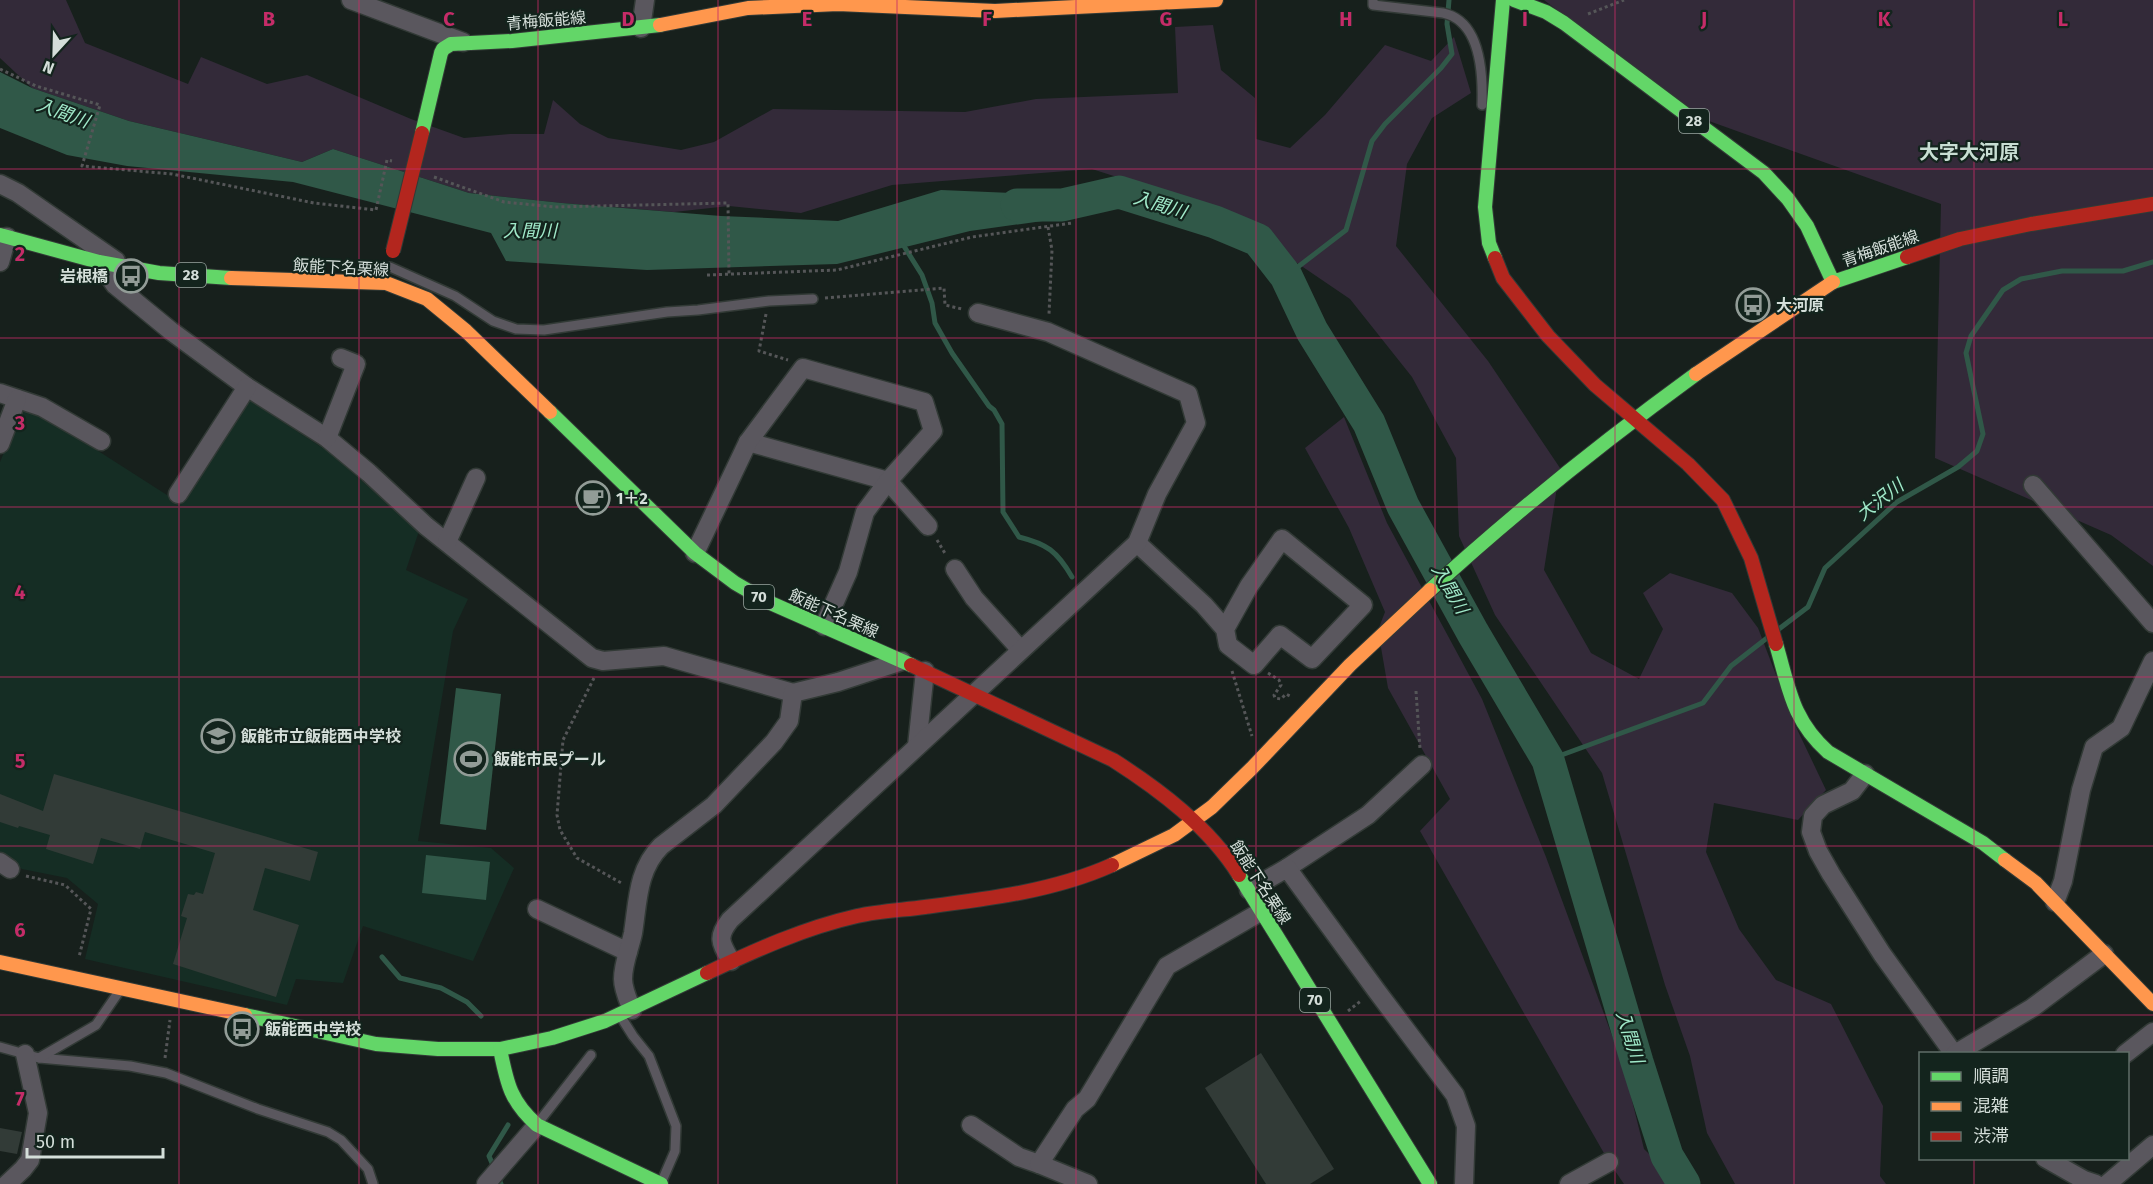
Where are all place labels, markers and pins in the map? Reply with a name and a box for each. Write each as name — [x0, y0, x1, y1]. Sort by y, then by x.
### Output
bus stop icon: 岩根橋 — [113, 258, 149, 294]
place label: 岩根橋 — [60, 267, 108, 286]
bus stop icon: 大河原 — [1735, 287, 1771, 323]
place label: 大河原 — [1776, 296, 1824, 315]
cafe icon: 1＋2 — [575, 480, 611, 516]
place label: 1＋2 — [616, 489, 648, 508]
school or university icon: 飯能市立飯能西中学校 — [200, 718, 236, 754]
place label: 飯能市立飯能西中学校 — [240, 727, 401, 746]
sports icon: 飯能市民プール — [453, 741, 489, 777]
place label: 飯能市民プール — [493, 750, 606, 769]
bus stop icon: 飯能西中学校 — [224, 1011, 260, 1047]
place label: 飯能西中学校 — [264, 1020, 361, 1039]

